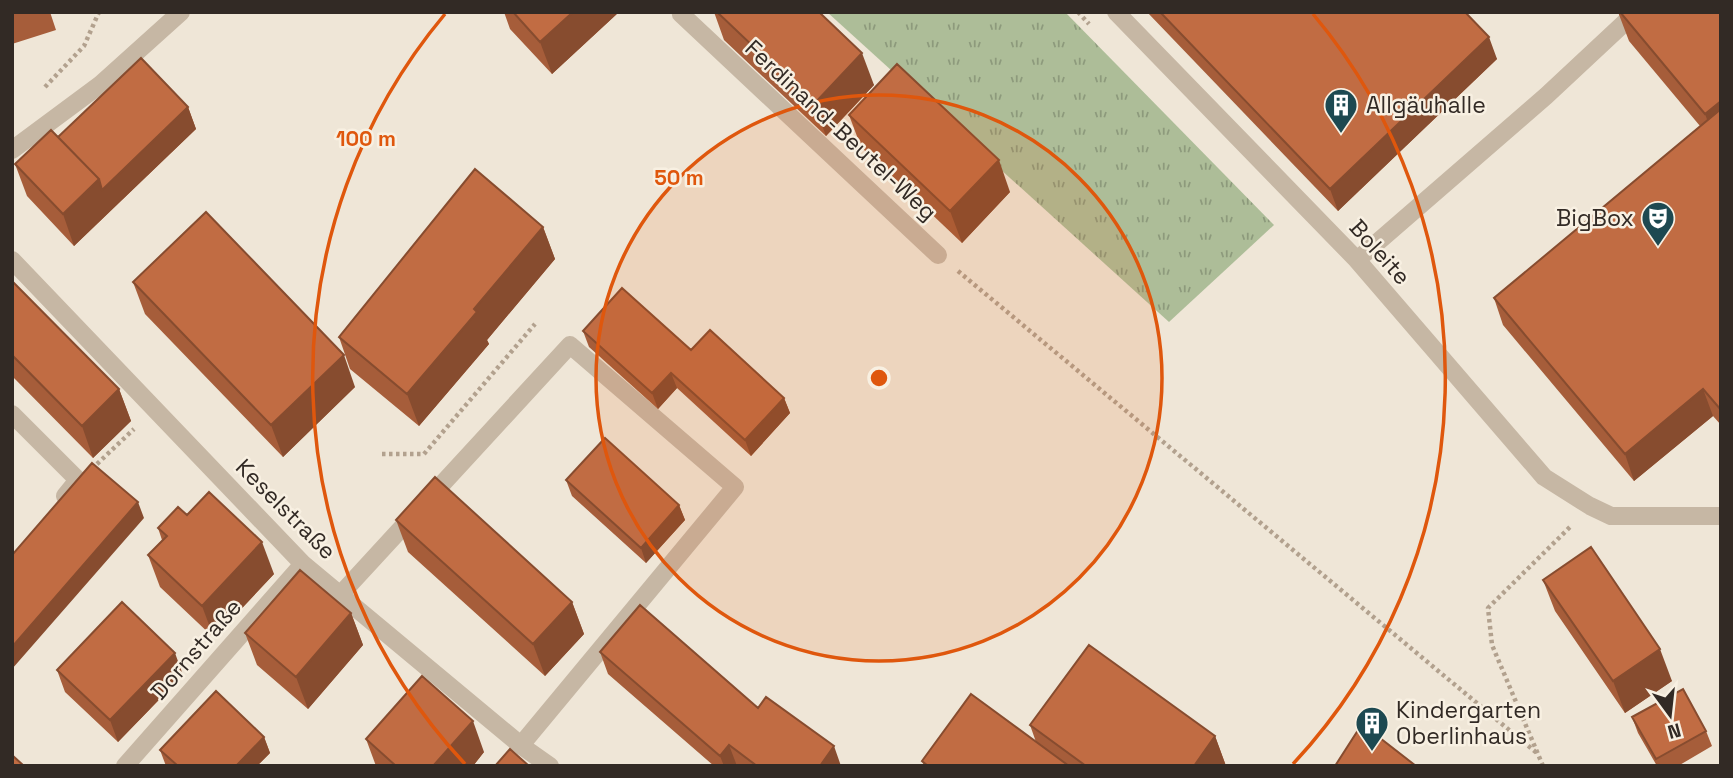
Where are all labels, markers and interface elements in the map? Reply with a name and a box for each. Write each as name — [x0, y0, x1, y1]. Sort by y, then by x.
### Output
street label: Ferdinand-Beutel-Weg — [739, 33, 943, 227]
building icon: Allgäuhalle — [1322, 86, 1360, 135]
place label: Allgäuhalle — [1366, 90, 1486, 120]
text: 100 m — [336, 125, 396, 152]
text: 50 m — [654, 164, 704, 191]
theatre icon: BigBox — [1639, 199, 1677, 248]
place label: BigBox — [1556, 203, 1634, 233]
street label: Boleite — [1343, 213, 1417, 291]
centre of rings — [867, 366, 891, 390]
street label: Keselstraße — [229, 452, 343, 566]
street label: Dornstraße — [144, 592, 248, 706]
north arrow — [1635, 680, 1705, 750]
place label: Kindergarten Oberlinhaus — [1396, 695, 1541, 751]
building icon: Kindergarten Oberlinhaus — [1353, 704, 1391, 753]
text: N — [1665, 717, 1684, 745]

